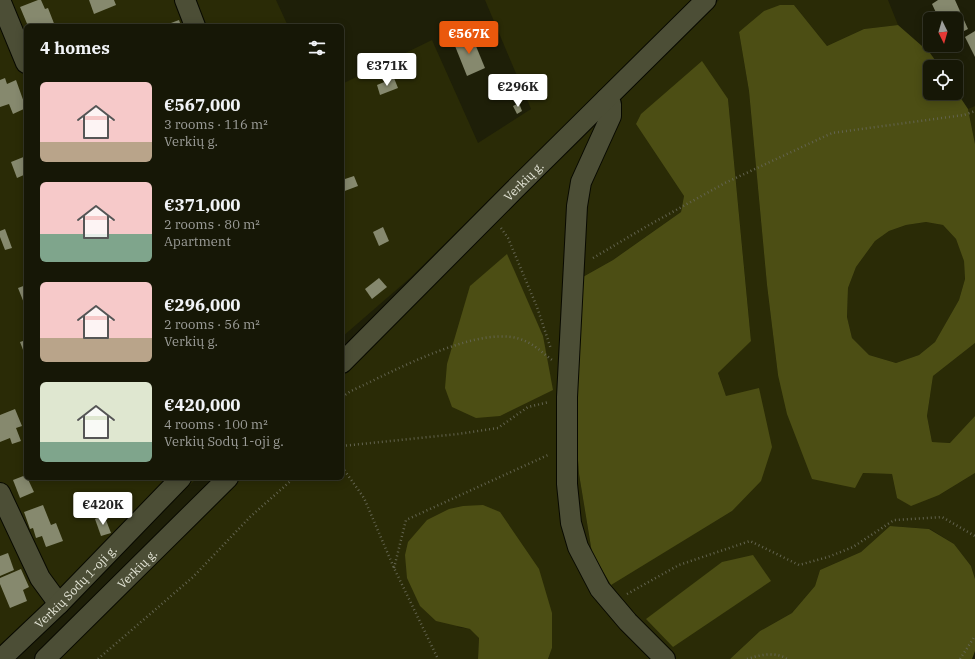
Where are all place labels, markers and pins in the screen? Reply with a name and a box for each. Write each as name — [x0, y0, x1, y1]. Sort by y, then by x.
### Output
pin: €567K — [441, 21, 497, 55]
pin: €371K — [359, 53, 415, 87]
pin: €296K — [490, 74, 546, 108]
pin: €420K — [75, 492, 131, 526]

